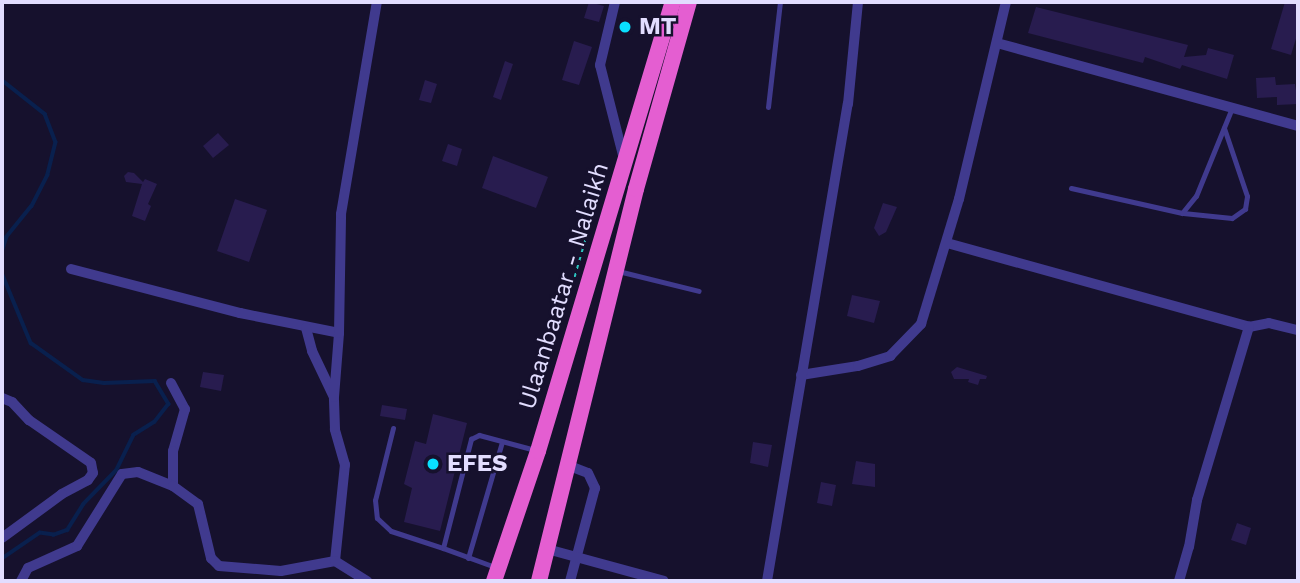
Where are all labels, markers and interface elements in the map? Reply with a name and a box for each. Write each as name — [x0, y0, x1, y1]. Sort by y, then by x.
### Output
place label: MT — [639, 13, 677, 41]
marker: MT — [617, 19, 633, 35]
street label: Ulaanbaatar - Nalaikh — [513, 159, 615, 413]
place label: EFES — [447, 450, 507, 478]
marker: EFES — [425, 456, 441, 472]

